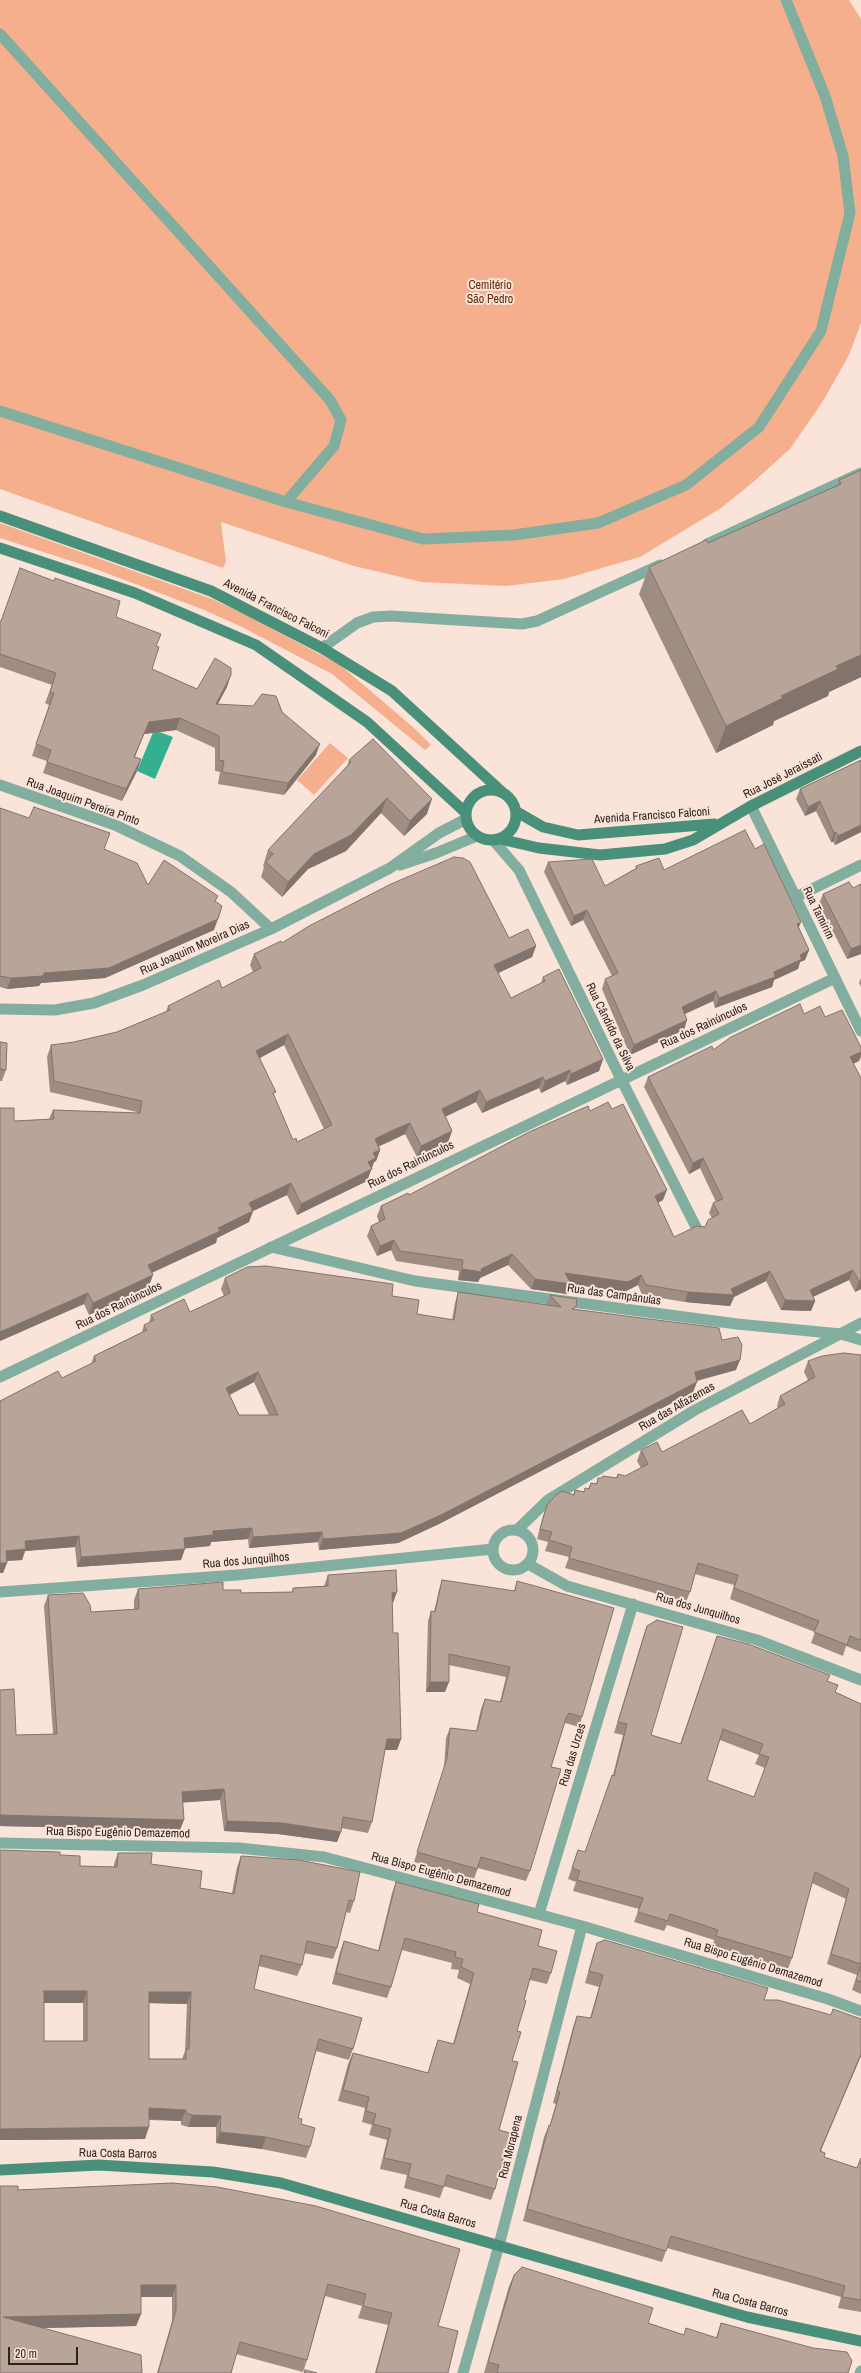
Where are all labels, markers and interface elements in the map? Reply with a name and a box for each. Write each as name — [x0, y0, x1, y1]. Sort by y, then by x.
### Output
park label: Cemitério São Pedro — [467, 279, 513, 307]
street label: Avenida Francisco Falconi — [221, 576, 331, 642]
street label: Rua José Jeraissati — [741, 750, 825, 802]
street label: Rua Joaquim Pereira Pinto — [25, 775, 141, 829]
street label: Avenida Francisco Falconi — [593, 805, 711, 827]
street label: Rua Tamirim — [799, 884, 837, 942]
street label: Rua Joaquim Moreira Dias — [138, 917, 252, 979]
street label: Rua Cândido da Silva — [582, 981, 638, 1073]
street label: Rua dos Rainúnculos — [658, 1000, 750, 1052]
street label: Rua dos Rainúnculos — [366, 1138, 456, 1192]
street label: Rua dos Rainúnculos — [74, 1279, 164, 1333]
street label: Rua das Campânulas — [566, 1281, 662, 1309]
street label: Rua das Alfazemas — [636, 1379, 718, 1435]
street label: Rua dos Junquilhos — [202, 1550, 290, 1572]
street label: Rua dos Junquilhos — [654, 1590, 742, 1628]
street label: Rua das Urzes — [557, 1722, 589, 1788]
street label: Rua Bispo Eugênio Demazemod — [46, 1825, 190, 1841]
street label: Rua Bispo Eugênio Demazemod — [370, 1849, 512, 1901]
street label: Rua Bispo Eugênio Demazemod — [682, 1935, 824, 1991]
street label: Rua Morapena — [496, 2114, 526, 2180]
street label: Rua Costa Barros — [79, 2146, 157, 2162]
street label: Rua Costa Barros — [398, 2196, 478, 2232]
street label: Rua Costa Barros — [710, 2286, 790, 2320]
scale bar — [10, 2339, 80, 2365]
text: 20 m — [15, 2346, 37, 2362]

